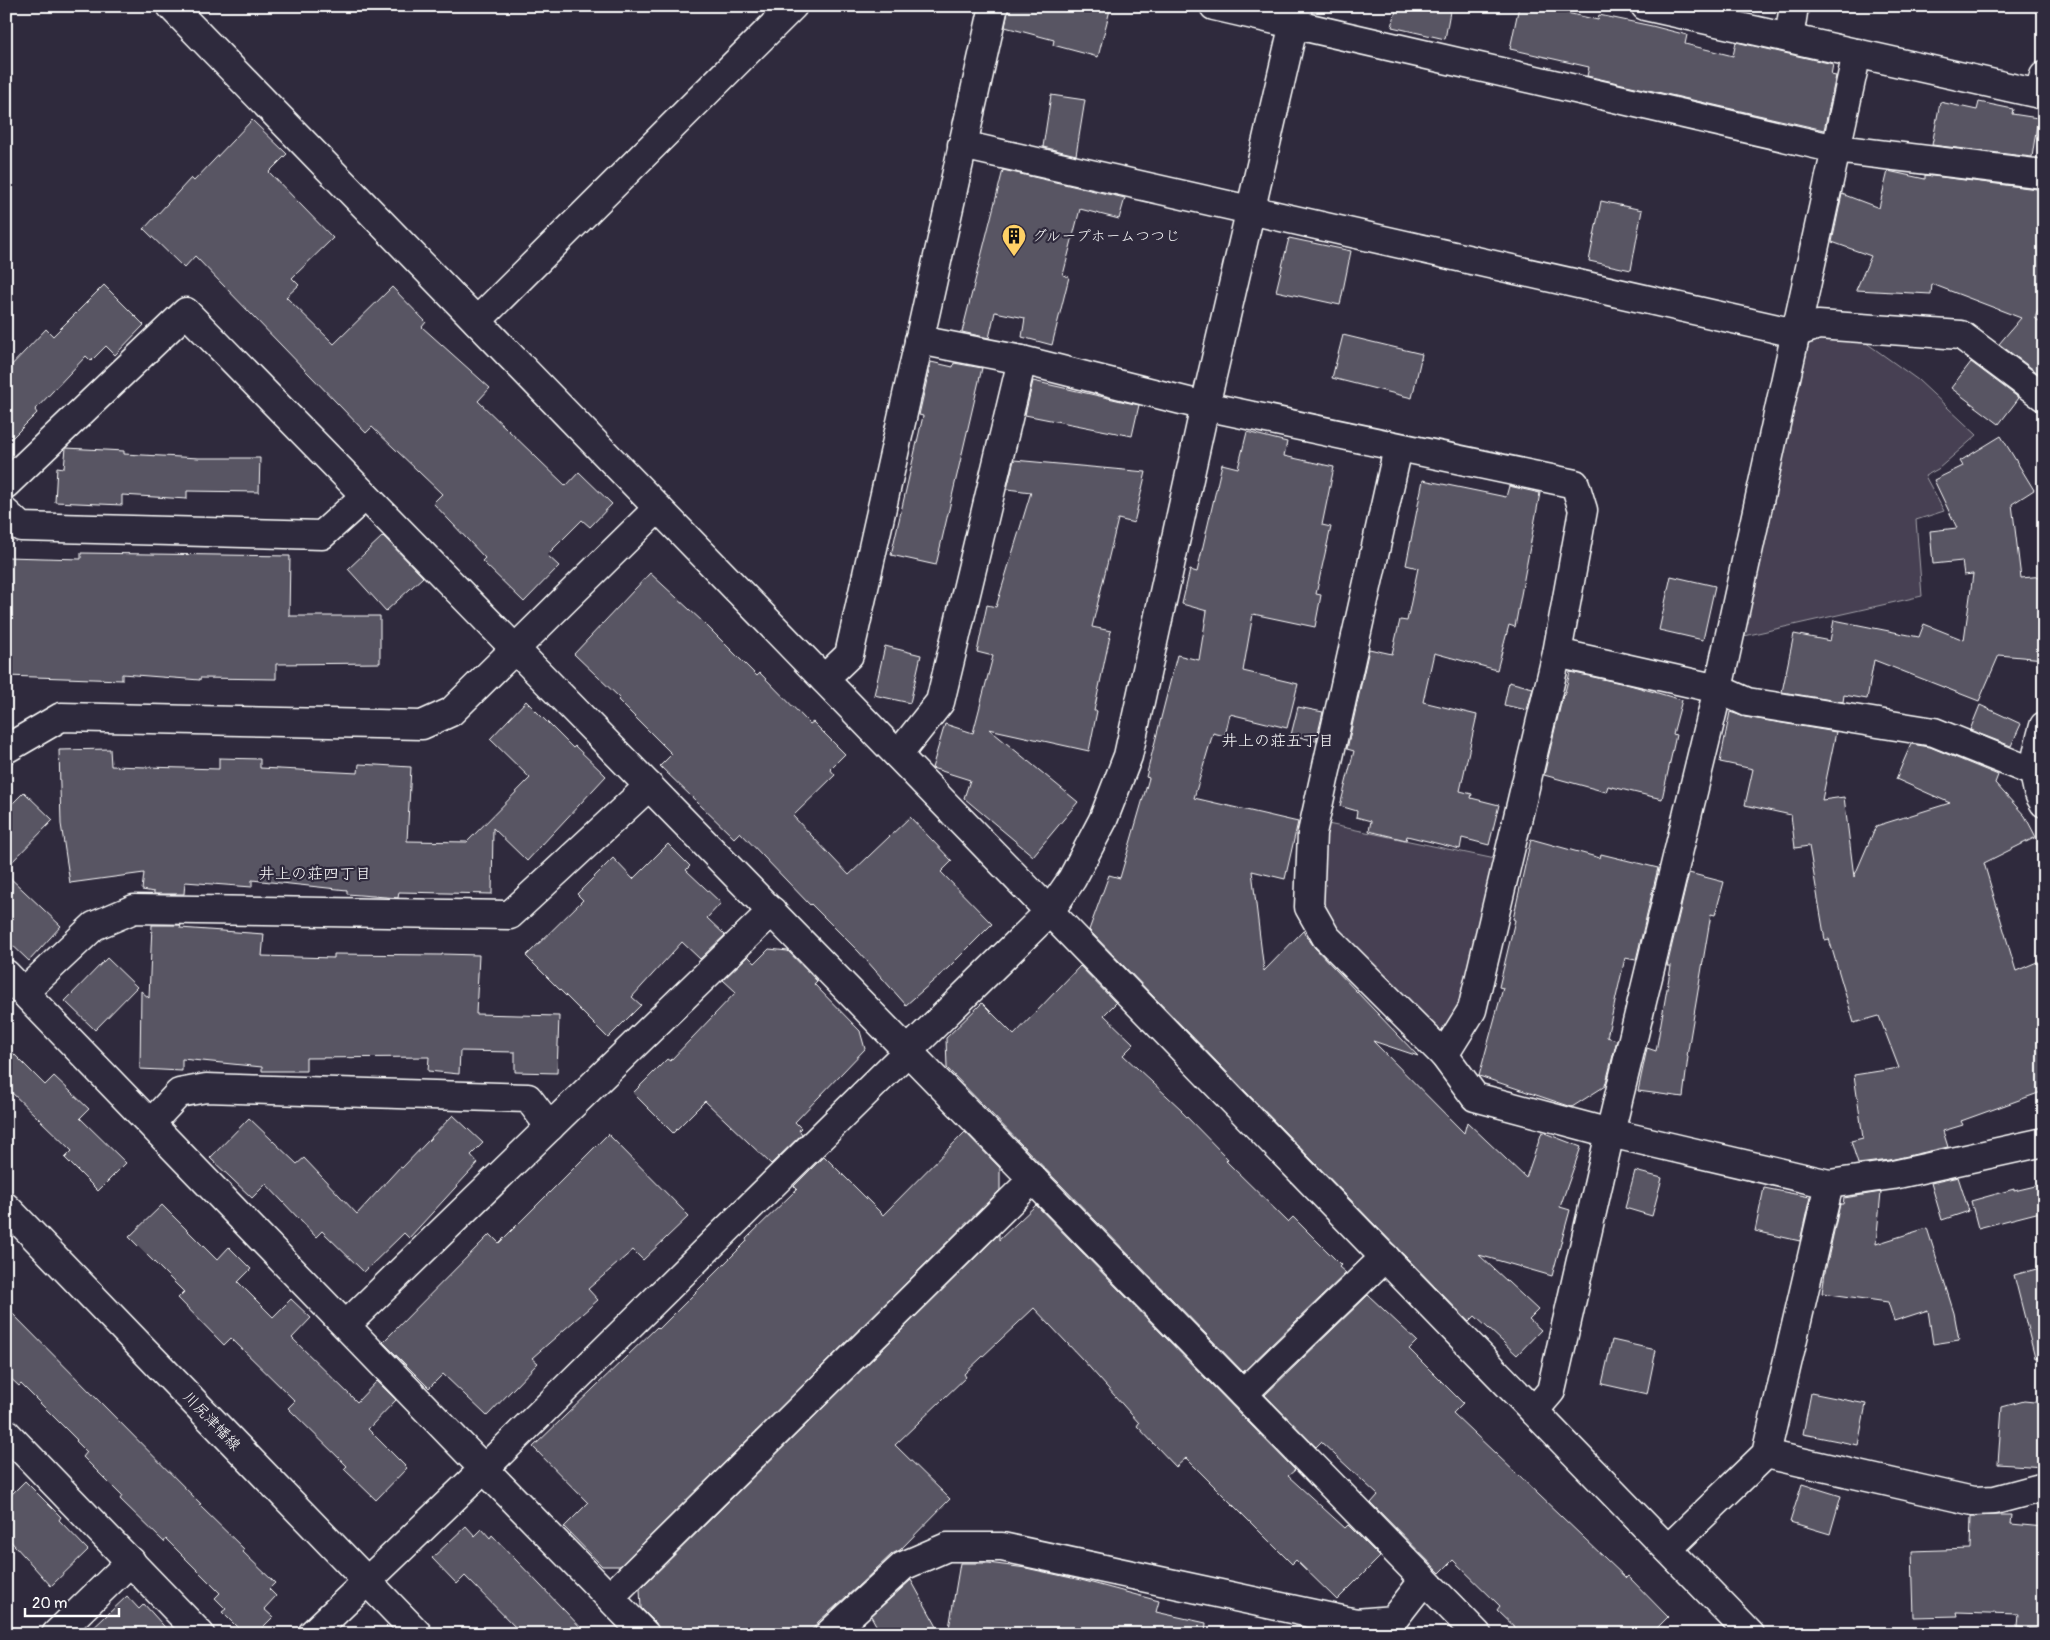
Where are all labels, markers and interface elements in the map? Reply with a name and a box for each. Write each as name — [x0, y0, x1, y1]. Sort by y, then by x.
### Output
building icon: グループホームつつじ — [1001, 223, 1027, 257]
place label: グループホームつつじ — [1032, 227, 1180, 246]
district label: 井上の荘五丁目 — [1222, 731, 1334, 751]
district label: 井上の荘四丁目 — [259, 864, 371, 884]
street label: 川尻津幡線 — [179, 1388, 245, 1455]
scale bar — [25, 1585, 119, 1617]
text: 20 m — [32, 1594, 67, 1613]

